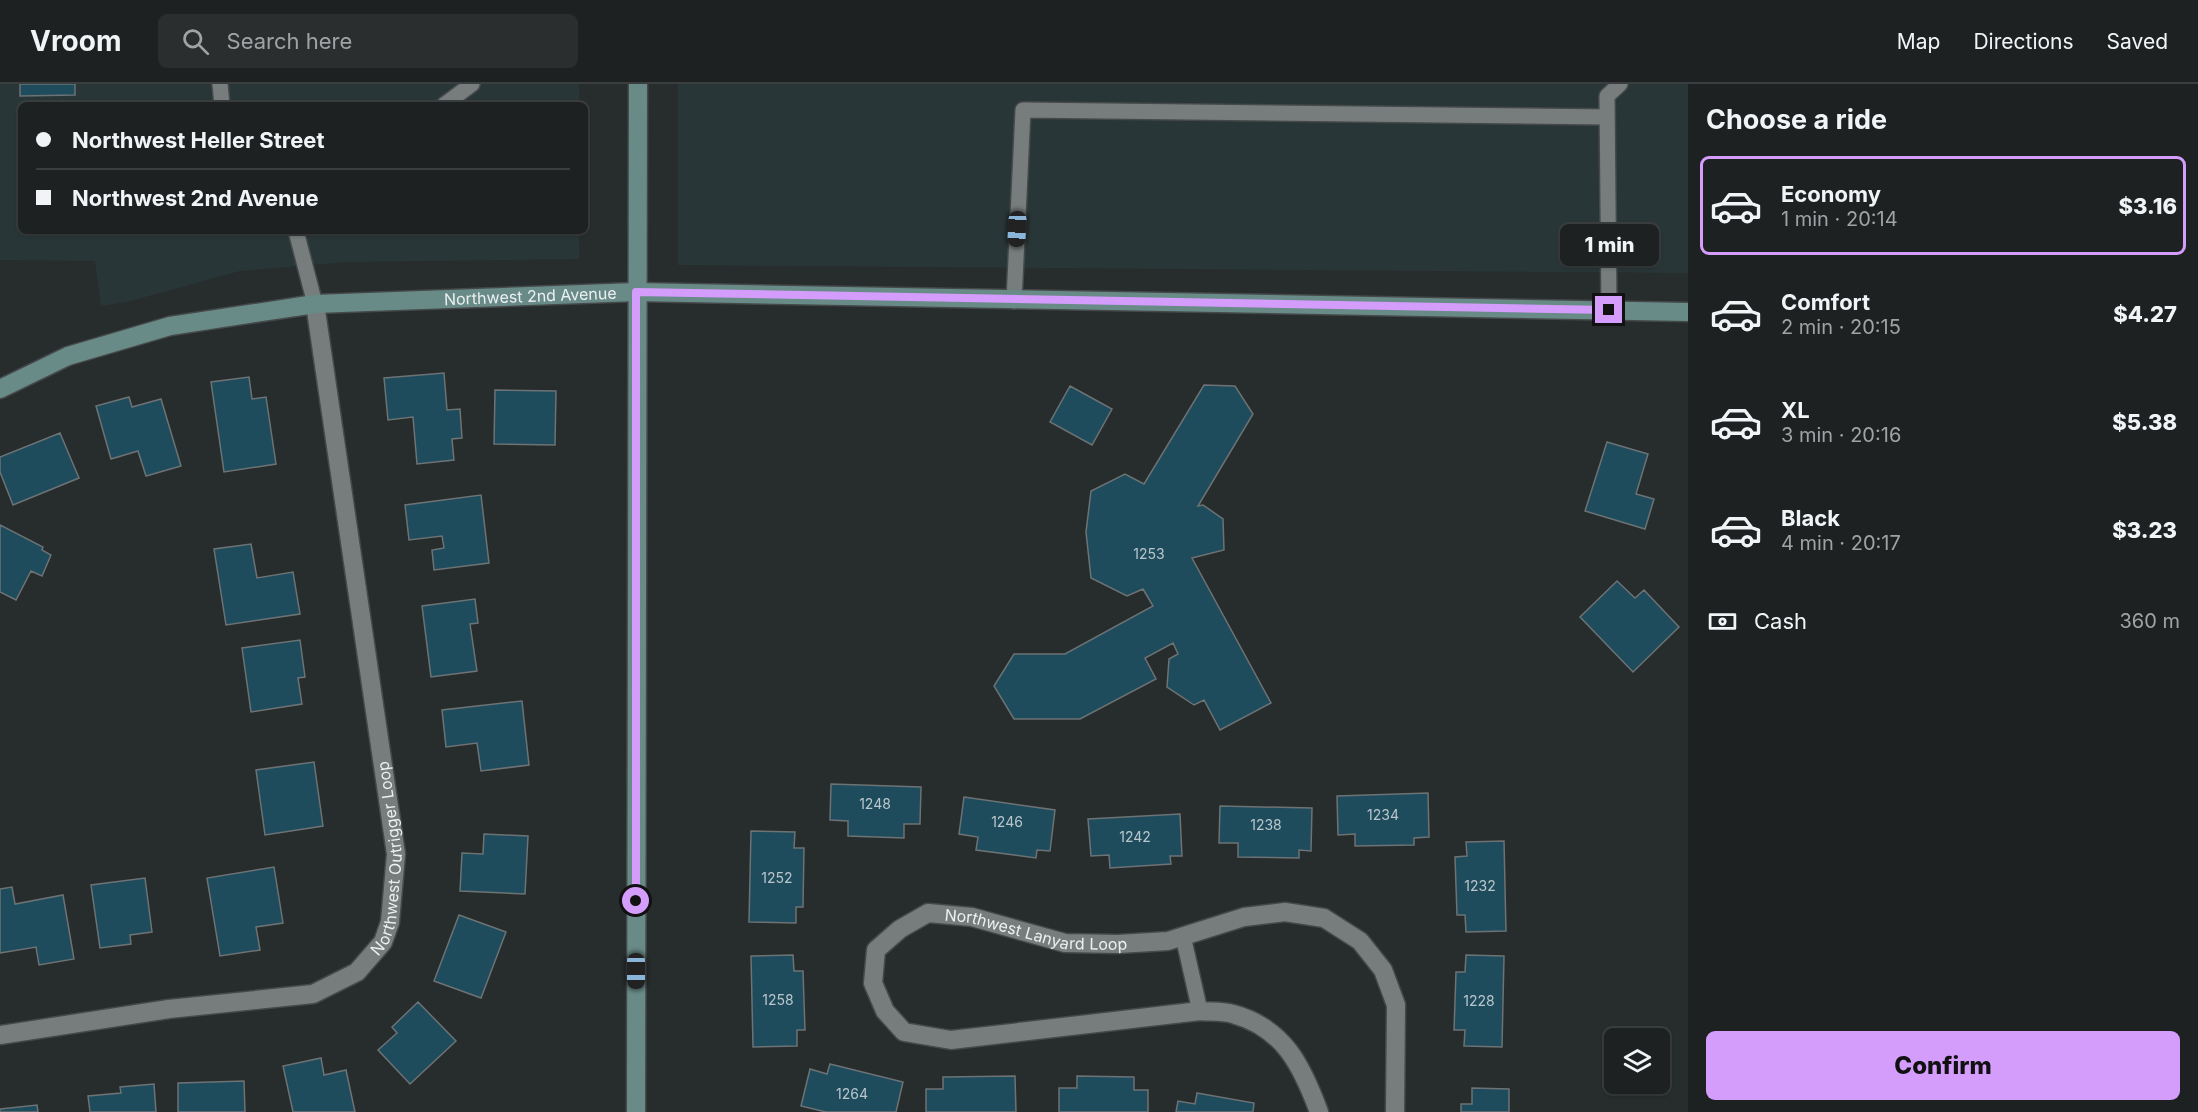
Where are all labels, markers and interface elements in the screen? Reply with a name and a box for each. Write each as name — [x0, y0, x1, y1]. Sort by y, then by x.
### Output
search box — [158, 14, 578, 68]
text: Vroom — [30, 24, 122, 58]
icon: search — [179, 25, 212, 58]
text: Search here — [227, 28, 352, 54]
text: Map — [1897, 29, 1940, 54]
text: Directions — [1973, 29, 2074, 54]
text: Saved — [2107, 29, 2168, 54]
text: Choose a ride — [1706, 103, 1887, 136]
text: Northwest Heller Street — [72, 127, 324, 153]
icon: car — [1709, 179, 1763, 233]
text: Economy — [1781, 181, 1881, 207]
text: Northwest 2nd Avenue — [72, 185, 319, 211]
text: $3.16 — [2118, 193, 2177, 219]
text: 1 min · 20:14 — [1781, 207, 1898, 231]
car — [1007, 211, 1027, 247]
callout: 1 min — [1560, 223, 1658, 265]
text: 1 min — [1584, 233, 1635, 257]
street label: Northwest 2nd Avenue — [444, 283, 617, 309]
icon: car — [1709, 287, 1763, 341]
text: Comfort — [1781, 289, 1870, 315]
route end — [1595, 296, 1622, 323]
text: $4.27 — [2113, 301, 2177, 327]
text: 2 min · 20:15 — [1781, 315, 1901, 339]
icon: car — [1709, 395, 1763, 449]
text: XL — [1781, 397, 1810, 423]
text: $5.38 — [2112, 409, 2177, 435]
text: 3 min · 20:16 — [1781, 423, 1901, 447]
icon: car — [1709, 503, 1763, 557]
text: Black — [1781, 505, 1840, 531]
text: $3.23 — [2112, 517, 2177, 543]
text: 4 min · 20:17 — [1781, 531, 1901, 555]
house number: 1253 — [1133, 545, 1165, 562]
icon: cash — [1706, 605, 1739, 638]
text: Cash — [1754, 608, 1807, 634]
text: 360 m — [2119, 609, 2180, 633]
street label: Northwest Outrigger Loop — [366, 760, 406, 959]
house number: 1248 — [859, 795, 891, 812]
house number: 1234 — [1367, 806, 1399, 823]
house number: 1246 — [991, 813, 1023, 830]
house number: 1238 — [1250, 816, 1282, 833]
house number: 1242 — [1119, 828, 1151, 845]
house number: 1252 — [761, 869, 793, 886]
house number: 1232 — [1464, 877, 1496, 894]
route start — [622, 887, 649, 914]
street label: Northwest Lanyard Loop — [944, 905, 1128, 954]
car — [627, 953, 645, 989]
house number: 1258 — [762, 991, 794, 1008]
house number: 1228 — [1463, 992, 1495, 1009]
map controls — [1604, 1028, 1670, 1094]
button: layers — [1604, 1028, 1670, 1094]
button: Confirm — [1706, 1031, 2180, 1100]
house number: 1264 — [836, 1085, 868, 1102]

